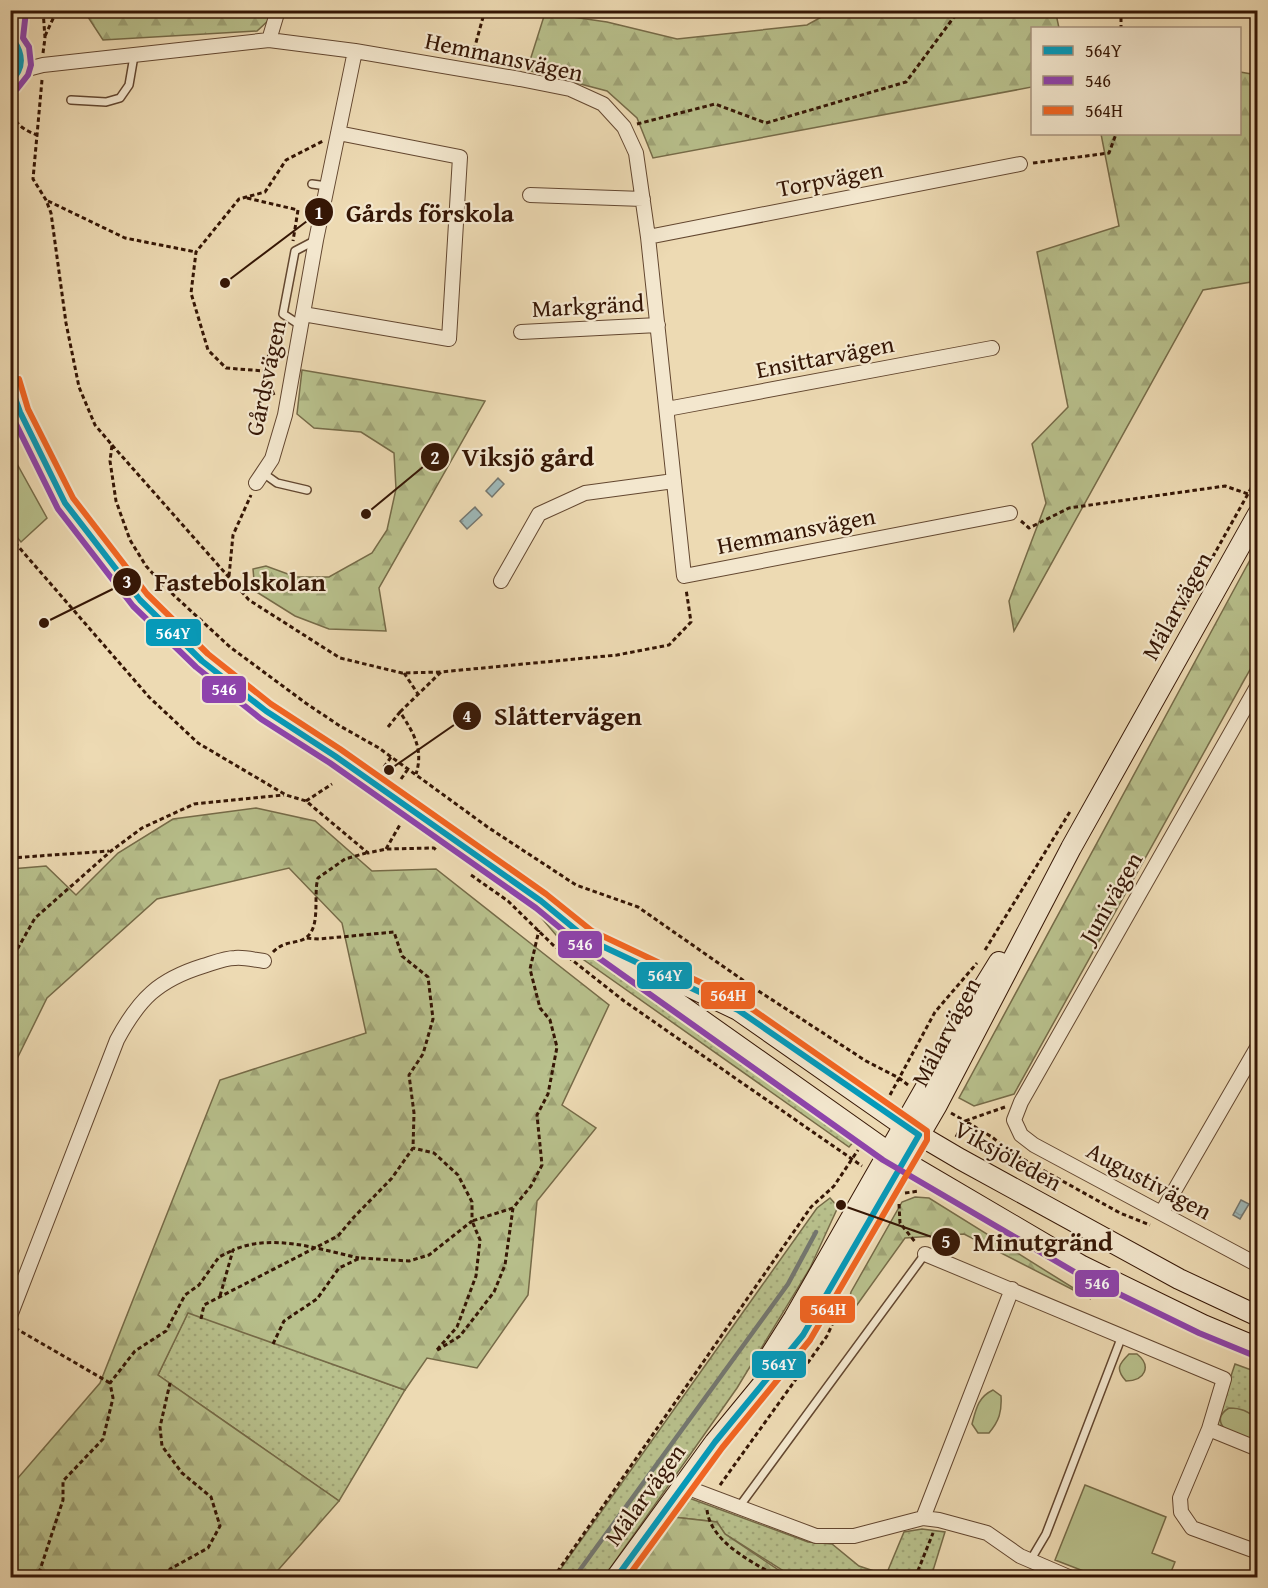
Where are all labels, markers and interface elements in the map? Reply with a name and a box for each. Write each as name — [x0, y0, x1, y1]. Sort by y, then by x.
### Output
street label: Hemmansvägen — [422, 23, 587, 90]
legend — [1031, 27, 1241, 135]
text: 564Y — [1085, 37, 1122, 64]
text: 546 — [1085, 67, 1111, 94]
text: 564H — [1085, 97, 1123, 124]
street label: Torpvägen — [774, 151, 887, 206]
callout: Gårds förskola — [304, 190, 526, 234]
text: Gårds förskola — [346, 193, 515, 232]
text: 1 — [314, 199, 324, 226]
street label: Markgränd — [531, 285, 645, 326]
street label: Gårdsvägen — [236, 316, 295, 439]
street label: Ensittarvägen — [753, 326, 897, 387]
callout: Viksjö gård — [420, 435, 606, 479]
text: Viksjö gård — [462, 437, 594, 476]
text: 2 — [430, 444, 440, 471]
street label: Hemmansvägen — [714, 498, 879, 563]
street label: Mälarvägen — [1132, 545, 1221, 666]
callout: Fastebolskolan — [112, 560, 338, 604]
text: Fastebolskolan — [154, 562, 326, 601]
text: 3 — [122, 568, 132, 595]
line badge: 564Y — [145, 618, 202, 647]
text: 564Y — [156, 621, 190, 645]
line badge: 546 — [201, 675, 247, 704]
text: 546 — [212, 677, 236, 701]
callout: Slåttervägen — [452, 694, 654, 738]
text: Slåttervägen — [494, 696, 643, 735]
text: 4 — [462, 702, 472, 729]
street label: Junivägen — [1069, 845, 1151, 953]
line badge: 546 — [557, 930, 603, 959]
text: 546 — [568, 932, 592, 956]
line badge: 564Y — [636, 961, 693, 990]
text: 564Y — [648, 963, 682, 987]
street label: Mälarvägen — [902, 971, 989, 1093]
line badge: 564H — [700, 981, 756, 1010]
text: 564H — [710, 983, 746, 1007]
street label: Viksjöleden — [948, 1112, 1069, 1200]
street label: Augustivägen — [1080, 1133, 1218, 1228]
callout: Minutgränd — [931, 1220, 1125, 1264]
text: Minutgränd — [973, 1222, 1113, 1261]
text: 5 — [941, 1228, 951, 1255]
line badge: 546 — [1074, 1269, 1120, 1298]
text: 546 — [1085, 1271, 1109, 1295]
line badge: 564H — [799, 1295, 856, 1324]
text: 564H — [810, 1297, 846, 1321]
line badge: 564Y — [751, 1350, 807, 1379]
text: 564Y — [762, 1352, 796, 1376]
street label: Mälarvägen — [595, 1436, 694, 1553]

